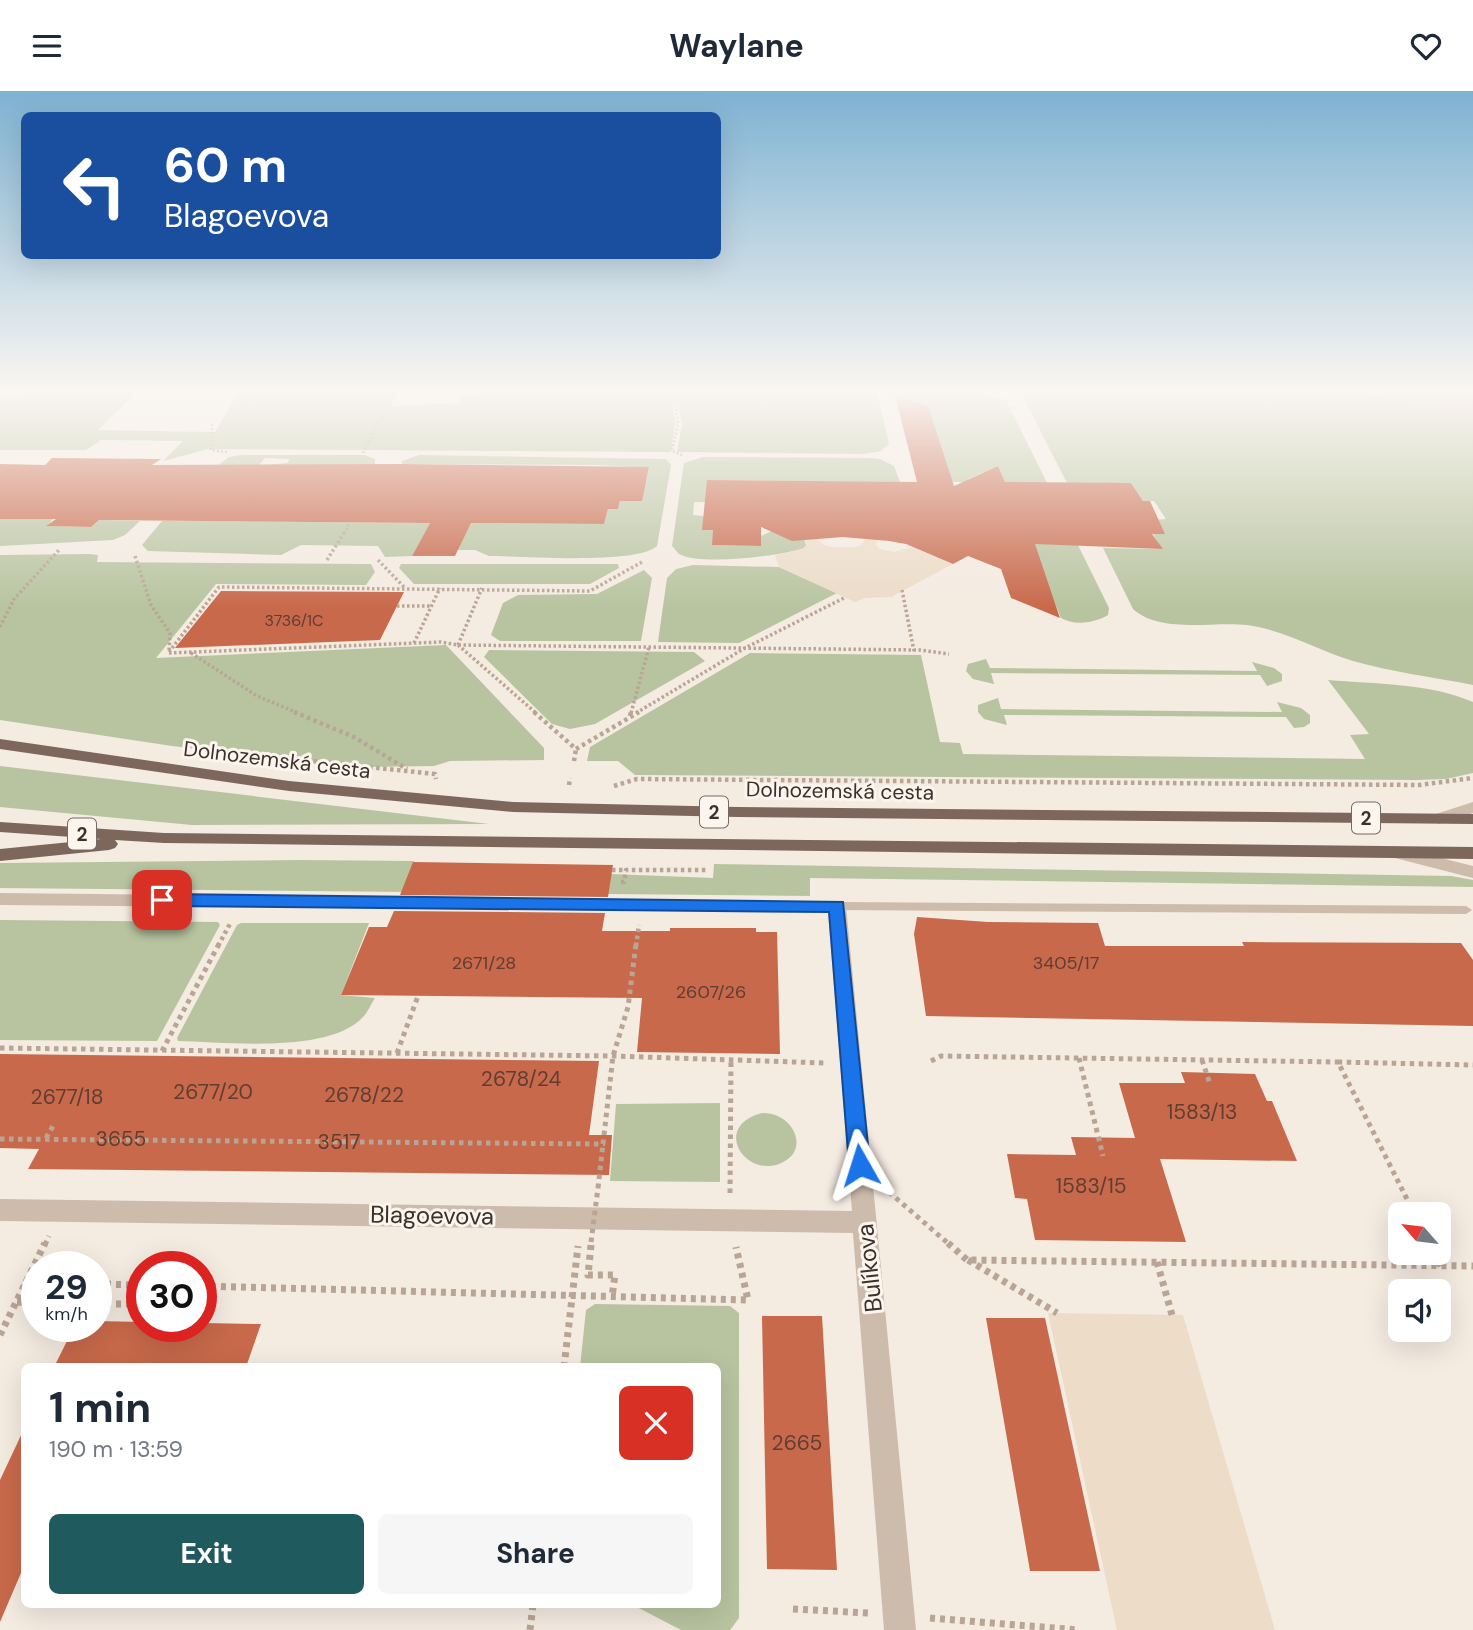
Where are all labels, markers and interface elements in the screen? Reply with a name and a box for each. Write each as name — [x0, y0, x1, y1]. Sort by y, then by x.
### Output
text: Waylane — [669, 25, 804, 67]
icon: menu — [28, 27, 66, 65]
icon: heart — [1407, 27, 1445, 65]
text: 60 m — [164, 133, 287, 197]
icon: left — [49, 140, 140, 231]
text: Blagoevova — [164, 195, 329, 237]
house number: 3736/1C — [265, 610, 323, 631]
street label: Dolnozemská cesta — [182, 735, 372, 785]
street label: Dolnozemská cesta — [746, 775, 934, 807]
road number: 2 — [700, 797, 728, 827]
road number: 2 — [1352, 803, 1380, 833]
road number: 2 — [68, 819, 96, 849]
pin — [132, 870, 192, 930]
icon: arrive — [143, 881, 181, 919]
house number: 2671/28 — [452, 951, 516, 975]
house number: 3405/17 — [1033, 951, 1099, 975]
house number: 2607/26 — [676, 980, 746, 1004]
house number: 2678/24 — [481, 1065, 561, 1093]
house number: 2677/20 — [173, 1078, 253, 1106]
house number: 2678/22 — [324, 1081, 404, 1109]
house number: 2677/18 — [31, 1083, 103, 1111]
house number: 1583/13 — [1167, 1098, 1237, 1126]
house number: 3655 — [96, 1125, 146, 1153]
house number: 3517 — [318, 1128, 361, 1156]
position arrow — [823, 1128, 897, 1202]
house number: 1583/15 — [1055, 1172, 1127, 1200]
street label: Blagoevova — [370, 1198, 494, 1232]
north arrow — [1388, 1202, 1451, 1265]
map controls — [1388, 1202, 1451, 1342]
street label: Bulíkova — [849, 1222, 889, 1314]
speed limit sign: 30 — [126, 1251, 217, 1342]
text: 29 — [45, 1264, 88, 1310]
button: sound — [1388, 1279, 1451, 1342]
text: km/h — [45, 1302, 88, 1326]
text: 1 min — [49, 1380, 151, 1435]
button: close — [619, 1386, 693, 1460]
house number: 2665 — [772, 1429, 822, 1457]
text: 190 m · 13:59 — [49, 1434, 183, 1464]
button: Exit — [49, 1514, 364, 1594]
button: Share — [378, 1514, 693, 1594]

